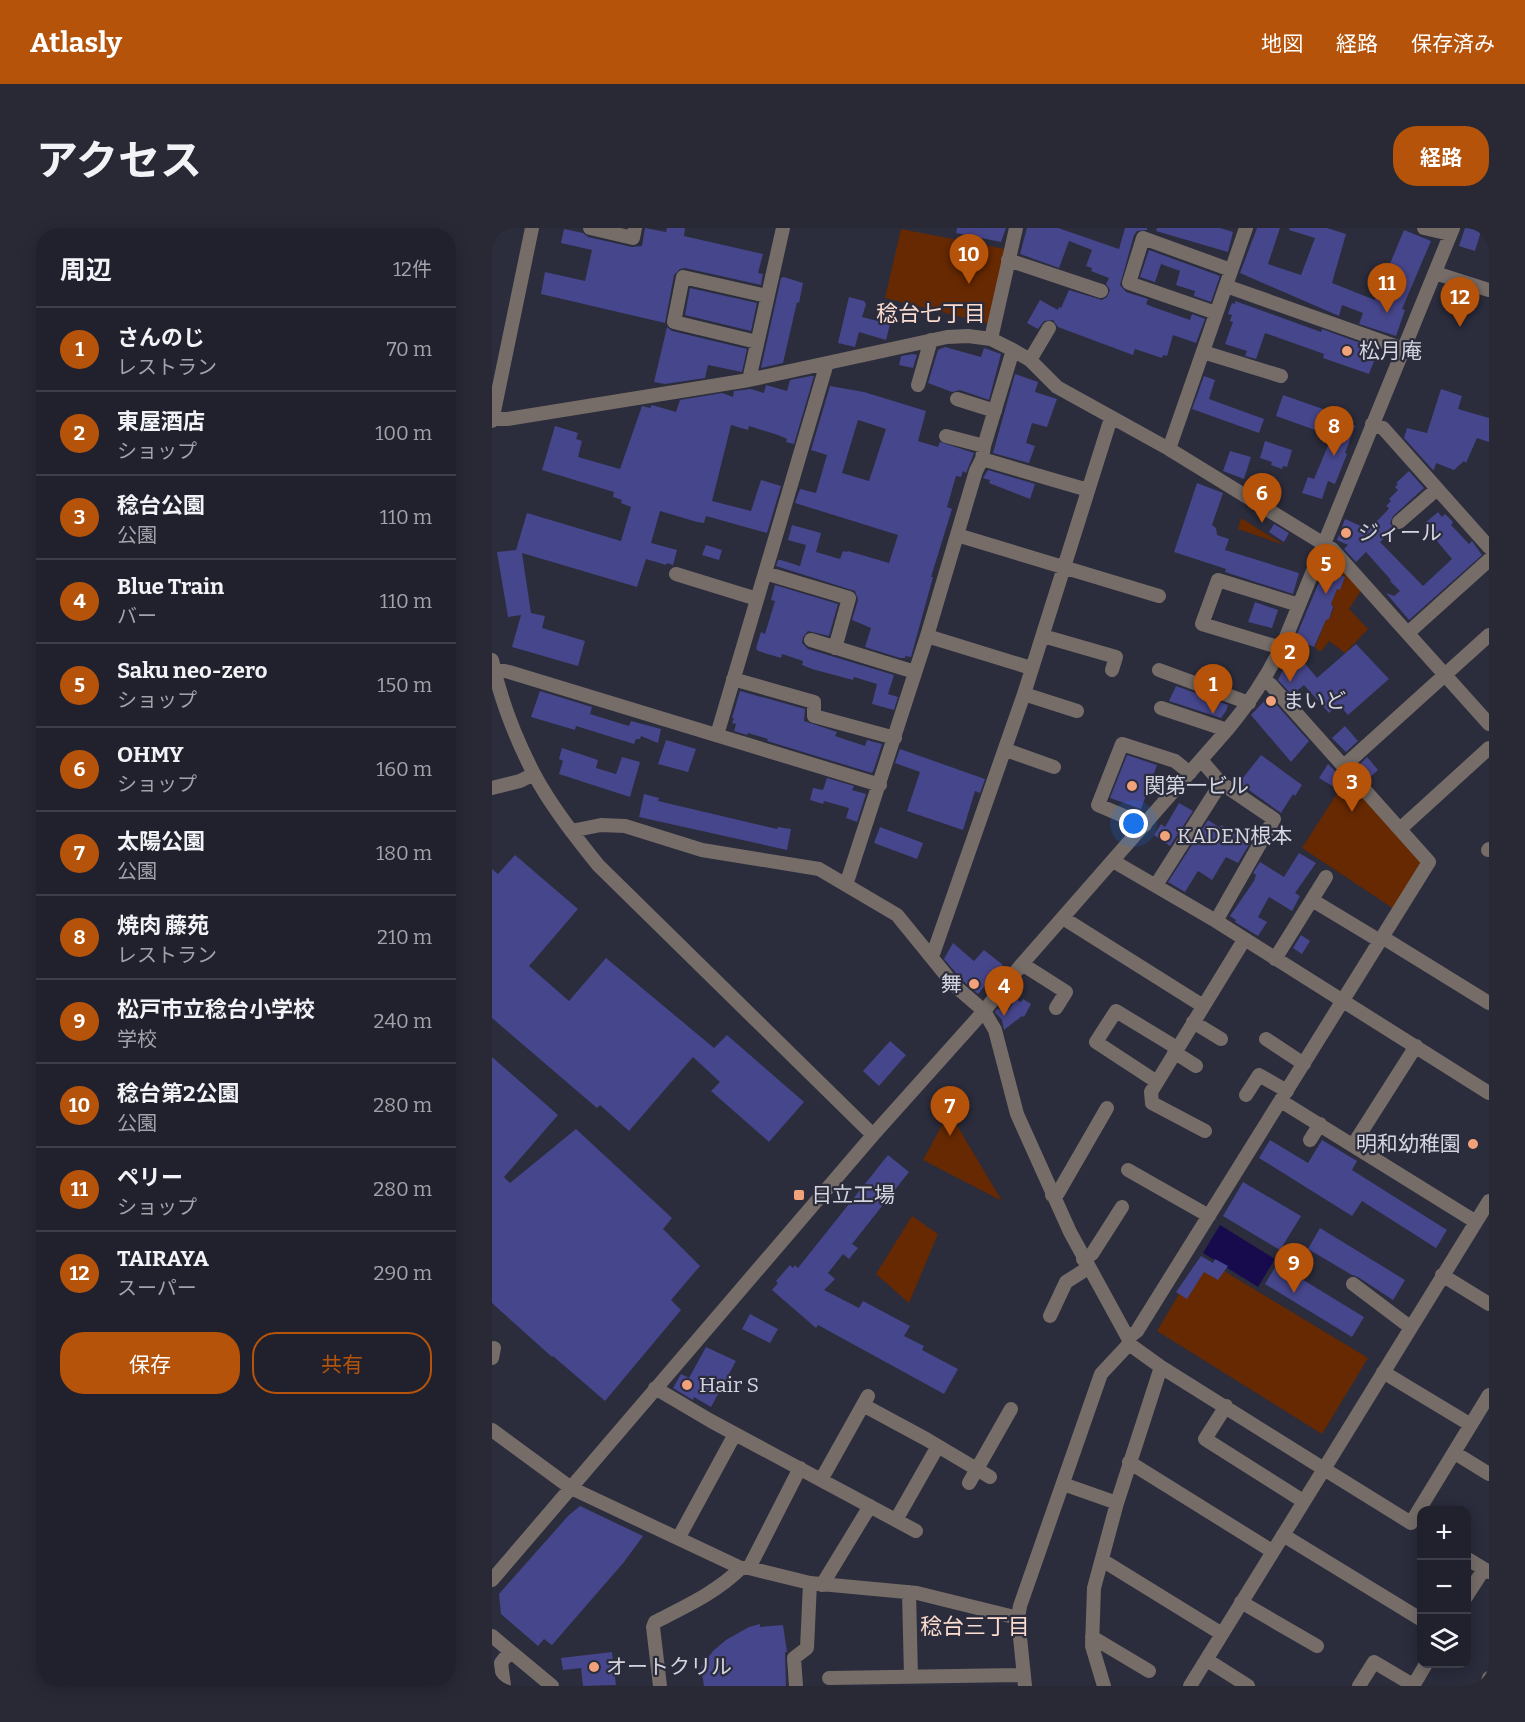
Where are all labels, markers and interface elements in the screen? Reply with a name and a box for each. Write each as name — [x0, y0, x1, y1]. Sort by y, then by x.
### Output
text: Atlasly — [30, 26, 122, 59]
text: 地図 — [1261, 31, 1303, 57]
text: 経路 — [1336, 31, 1378, 57]
text: 保存済み — [1411, 31, 1495, 57]
button: 経路 — [1393, 126, 1489, 186]
text: アクセス — [36, 136, 202, 186]
pin: 10 — [950, 235, 988, 284]
text: 周辺 — [60, 255, 112, 286]
text: 12件 — [393, 257, 432, 281]
pin: 11 — [1368, 264, 1406, 313]
pin: 12 — [1440, 278, 1480, 327]
district label: 稔台七丁目 — [876, 300, 986, 327]
text: さんのじ — [117, 324, 205, 351]
text: 1 — [75, 337, 84, 361]
text: 70 m — [386, 337, 432, 361]
place label: 松月庵 — [1359, 338, 1422, 364]
marker: 松月庵 — [1340, 344, 1354, 358]
text: レストラン — [117, 355, 217, 379]
pin: 8 — [1314, 406, 1354, 456]
text: 東屋酒店 — [117, 408, 205, 435]
text: 2 — [74, 421, 85, 445]
text: 100 m — [375, 421, 432, 445]
text: ショップ — [117, 439, 197, 463]
pin: 6 — [1242, 474, 1282, 523]
text: 稔台公園 — [117, 492, 205, 519]
text: 3 — [74, 505, 85, 529]
text: 110 m — [380, 505, 432, 529]
place label: ジィール — [1358, 520, 1442, 546]
text: 公園 — [117, 523, 157, 547]
marker: ジィール — [1339, 526, 1353, 540]
pin: 5 — [1306, 544, 1346, 594]
text: Blue Train — [117, 573, 224, 600]
text: 4 — [73, 589, 86, 613]
text: 110 m — [380, 589, 432, 613]
text: バー — [117, 604, 157, 628]
pin: 2 — [1270, 632, 1310, 682]
text: Saku neo-zero — [117, 657, 267, 684]
pin: 1 — [1194, 664, 1232, 714]
text: 5 — [74, 673, 85, 697]
text: 150 m — [377, 673, 432, 697]
text: ショップ — [117, 688, 197, 712]
place label: まいど — [1283, 688, 1346, 714]
marker: まいど — [1264, 694, 1278, 708]
text: OHMY — [117, 741, 184, 768]
text: 6 — [74, 757, 85, 781]
text: 160 m — [376, 757, 432, 781]
pin: 3 — [1332, 762, 1372, 812]
text: ショップ — [117, 772, 197, 796]
place label: 関第一ビル — [1144, 773, 1249, 799]
marker: 関第一ビル — [1125, 779, 1139, 793]
your location — [1119, 809, 1148, 838]
place label: KADEN根本 — [1177, 823, 1293, 849]
text: 太陽公園 — [117, 828, 205, 855]
marker: KADEN根本 — [1158, 829, 1172, 843]
text: 7 — [74, 841, 85, 865]
text: 180 m — [376, 841, 432, 865]
text: 公園 — [117, 859, 157, 883]
text: 焼肉 藤苑 — [117, 912, 209, 939]
text: 8 — [73, 925, 86, 949]
text: 210 m — [377, 925, 432, 949]
text: レストラン — [117, 943, 217, 967]
pin: 4 — [984, 966, 1024, 1016]
place label: 舞 — [941, 971, 962, 997]
marker: 舞 — [967, 977, 981, 991]
text: 松戸市立稔台小学校 — [117, 996, 315, 1023]
text: 9 — [74, 1009, 85, 1033]
text: 240 m — [374, 1009, 432, 1033]
text: 学校 — [117, 1027, 157, 1051]
text: 稔台第2公園 — [117, 1080, 239, 1107]
pin: 7 — [930, 1086, 970, 1136]
text: 10 — [69, 1093, 90, 1117]
text: 280 m — [373, 1093, 432, 1117]
text: 公園 — [117, 1111, 157, 1135]
place label: 明和幼稚園 — [1356, 1131, 1461, 1157]
marker: 明和幼稚園 — [1466, 1137, 1480, 1151]
text: ペリー — [117, 1164, 183, 1191]
text: 11 — [71, 1177, 88, 1201]
text: 280 m — [373, 1177, 432, 1201]
place label: 日立工場 — [811, 1182, 895, 1208]
marker: 日立工場 — [792, 1188, 806, 1202]
text: ショップ — [117, 1195, 197, 1219]
pin: 9 — [1274, 1244, 1314, 1293]
text: TAIRAYA — [117, 1245, 209, 1272]
text: 12 — [70, 1261, 89, 1285]
text: 290 m — [374, 1261, 432, 1285]
text: スーパー — [117, 1276, 197, 1300]
button: 保存 — [60, 1332, 240, 1394]
button: 共有 — [252, 1332, 432, 1394]
place label: Hair S — [699, 1372, 759, 1398]
marker: Hair S — [680, 1378, 694, 1392]
map controls — [1417, 1506, 1471, 1668]
button: + — [1417, 1506, 1471, 1560]
button: − — [1417, 1560, 1471, 1614]
district label: 稔台三丁目 — [920, 1613, 1030, 1640]
button: layers — [1417, 1614, 1471, 1668]
place label: オートクリル — [606, 1654, 732, 1680]
marker: オートクリル — [587, 1660, 601, 1674]

